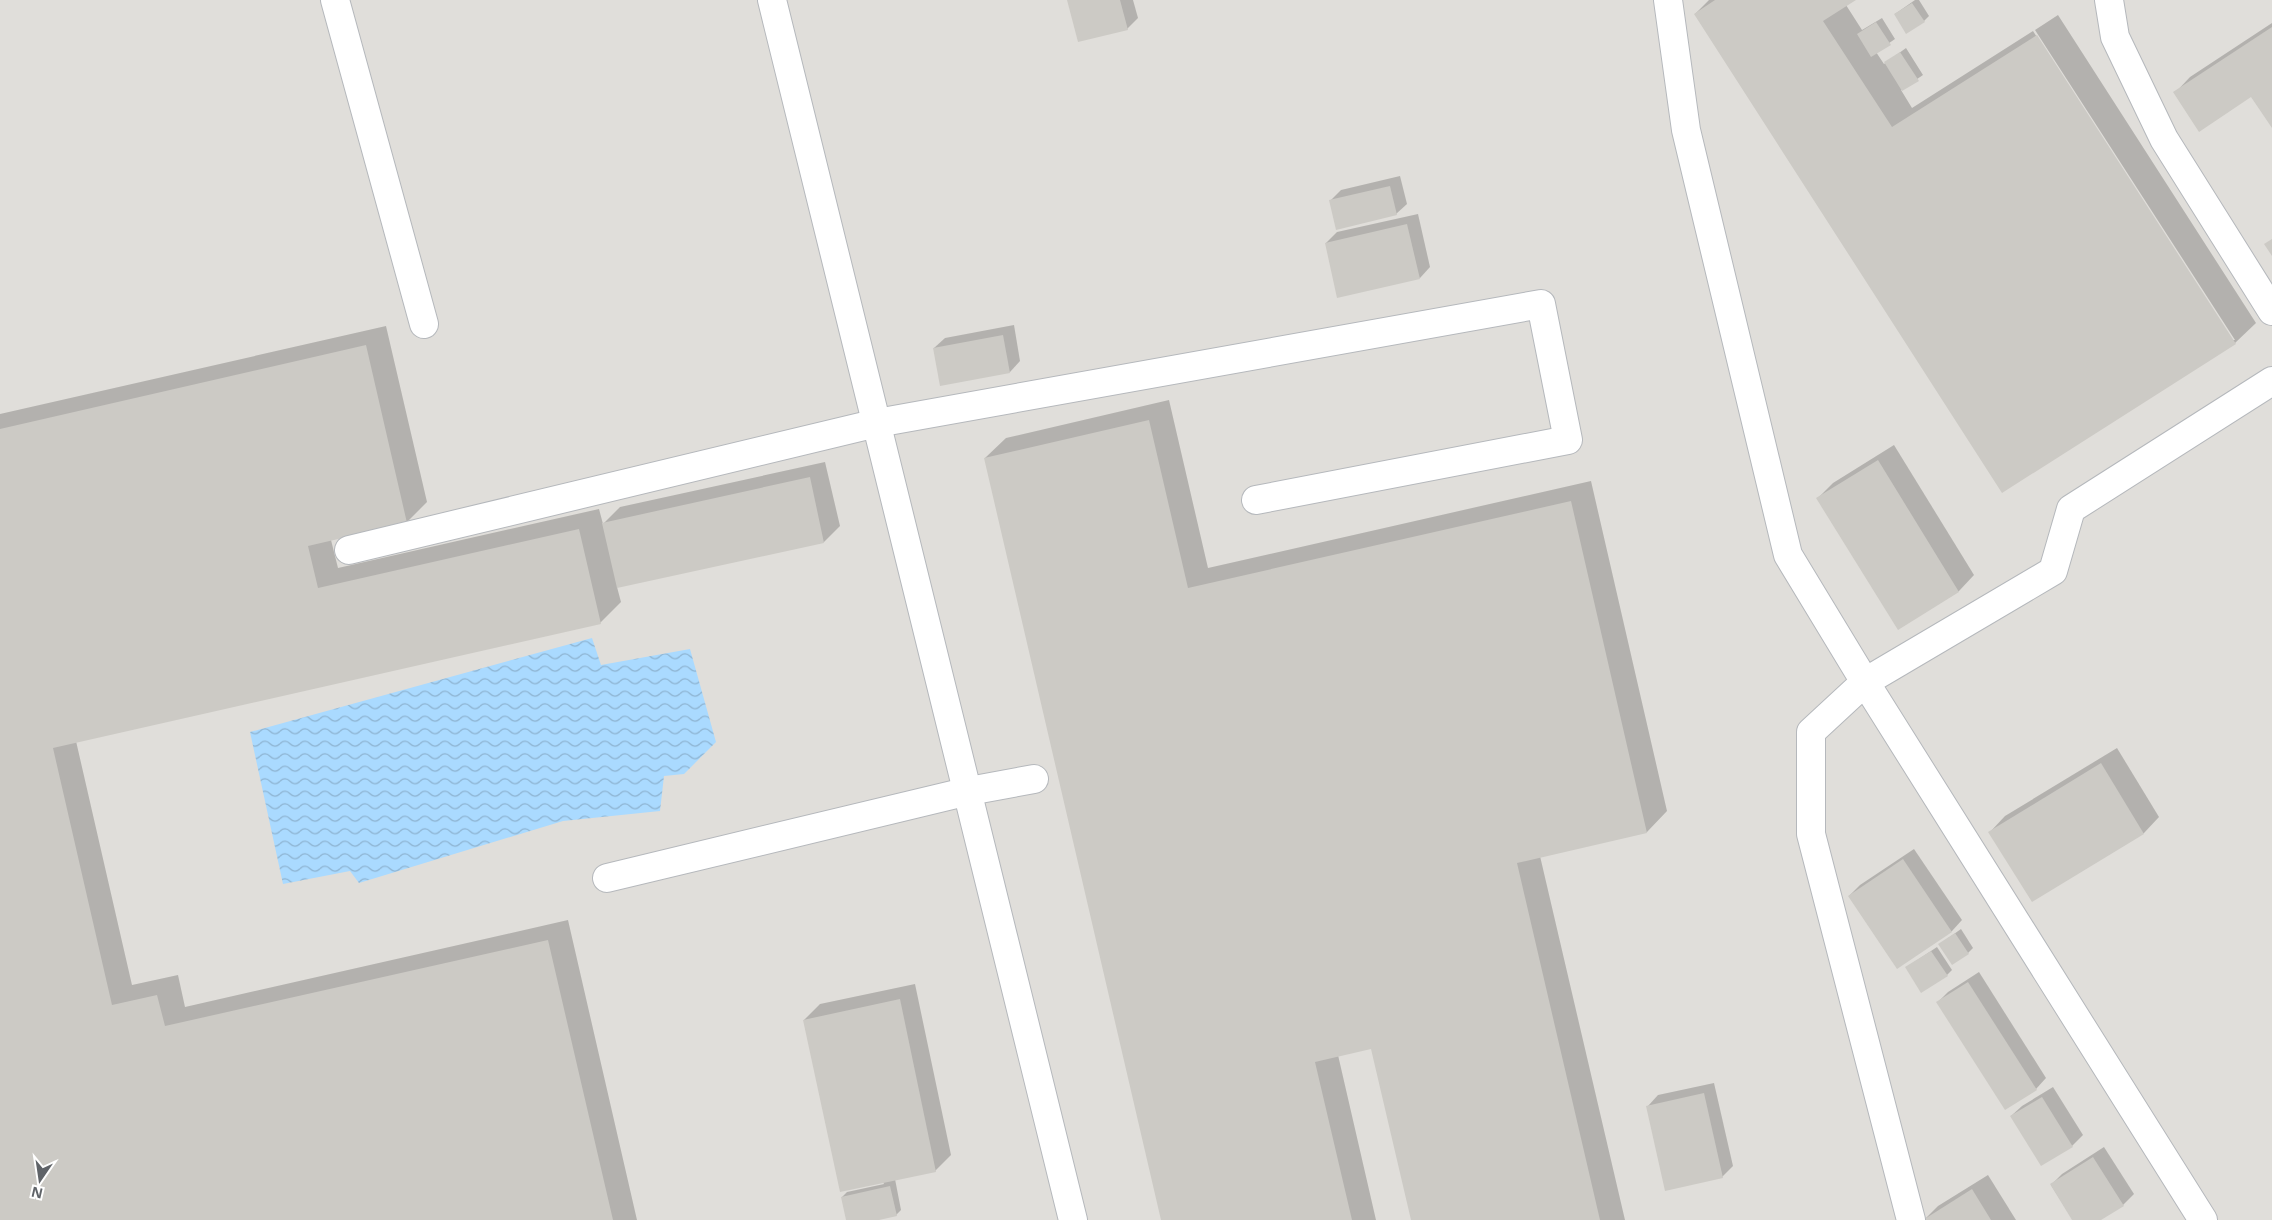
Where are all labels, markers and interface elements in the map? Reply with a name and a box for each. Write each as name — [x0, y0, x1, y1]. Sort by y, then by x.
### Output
north arrow — [15, 1155, 65, 1205]
text: N — [29, 1183, 45, 1204]

